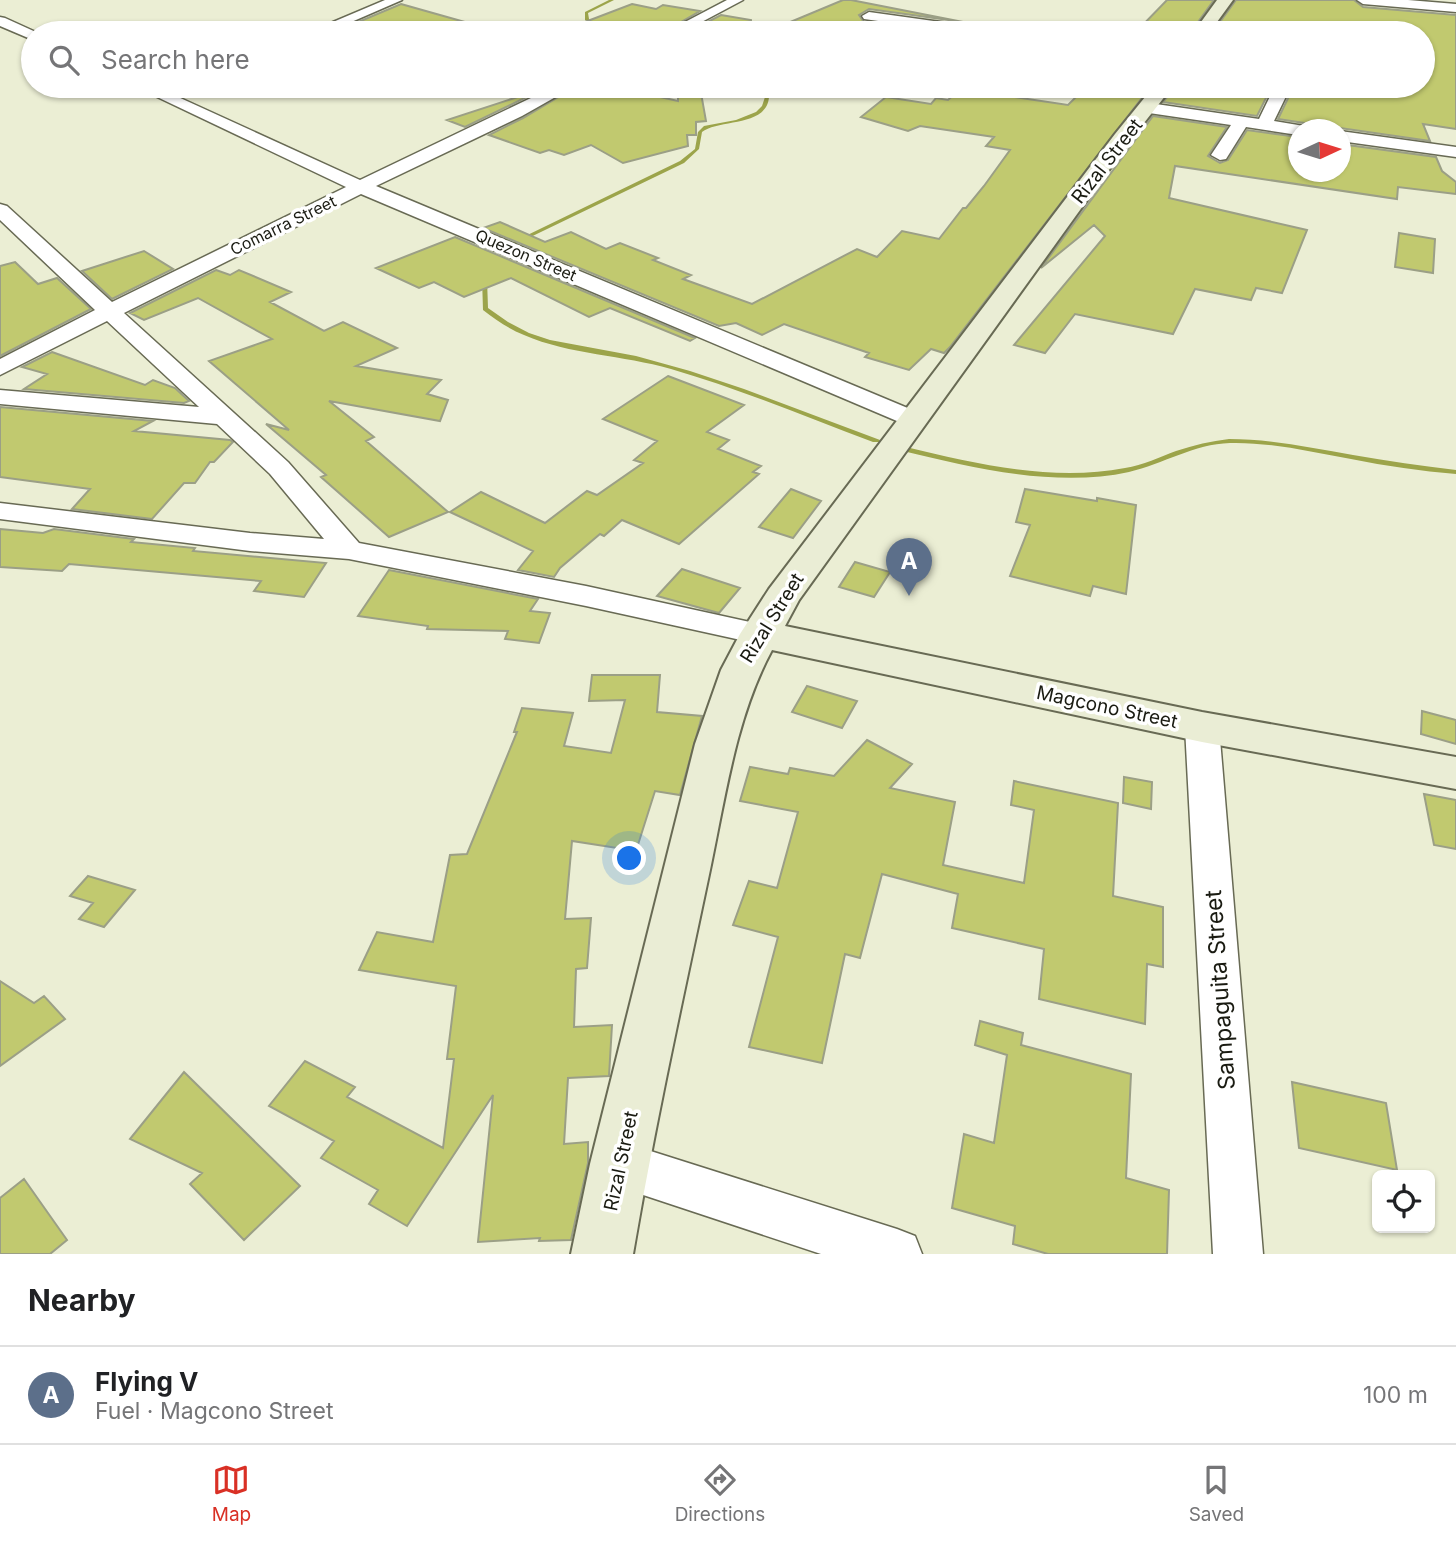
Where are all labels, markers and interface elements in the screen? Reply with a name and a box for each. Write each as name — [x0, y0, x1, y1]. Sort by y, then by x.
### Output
search box — [21, 21, 1435, 98]
icon: search — [45, 41, 83, 79]
text: Search here — [101, 44, 250, 75]
street label: Rizal Street — [1067, 114, 1147, 208]
north arrow — [1288, 119, 1351, 182]
street label: Comarra Street — [227, 191, 339, 259]
street label: Quezon Street — [472, 225, 580, 285]
pin: A — [886, 538, 932, 596]
street label: Rizal Street — [735, 569, 809, 667]
street label: Magcono Street — [1035, 681, 1179, 733]
your location — [612, 841, 646, 875]
street label: Sampaguita Street — [1199, 889, 1241, 1091]
street label: Rizal Street — [599, 1109, 643, 1213]
map controls — [1372, 1170, 1435, 1233]
button: locate — [1372, 1170, 1435, 1233]
text: Nearby — [28, 1282, 136, 1318]
text: Flying V — [95, 1366, 198, 1397]
text: A — [42, 1381, 60, 1409]
text: 100 m — [1363, 1381, 1428, 1409]
text: Fuel · Magcono Street — [95, 1397, 333, 1425]
tab: Map — [212, 1461, 251, 1526]
tab: Directions — [675, 1461, 765, 1526]
tab: Saved — [1189, 1461, 1244, 1526]

